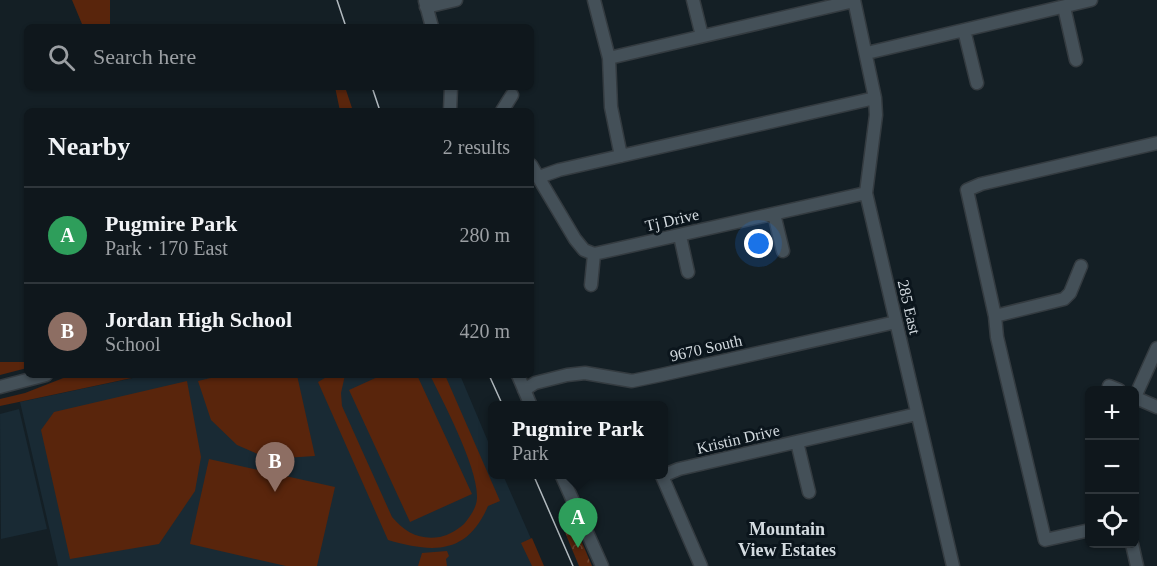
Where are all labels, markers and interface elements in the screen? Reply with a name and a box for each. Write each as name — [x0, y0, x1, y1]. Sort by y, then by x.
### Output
search box — [24, 24, 534, 90]
icon: search — [45, 41, 78, 74]
text: Search here — [93, 44, 196, 69]
text: Nearby — [48, 132, 130, 161]
text: 2 results — [443, 136, 510, 158]
street label: Tj Drive — [643, 206, 701, 235]
text: Pugmire Park — [105, 211, 237, 236]
text: A — [60, 224, 75, 246]
text: 280 m — [459, 224, 510, 246]
your location — [744, 229, 773, 258]
text: Park · 170 East — [105, 237, 228, 259]
street label: 285 East — [894, 278, 924, 337]
text: Jordan High School — [105, 307, 292, 332]
text: B — [61, 320, 74, 342]
text: 420 m — [459, 320, 510, 342]
street label: 9670 South — [668, 331, 744, 365]
text: School — [105, 333, 161, 355]
map controls — [1085, 386, 1139, 548]
button: + — [1085, 386, 1139, 440]
popup — [488, 401, 668, 479]
text: Pugmire Park — [512, 416, 644, 441]
street label: Kristin Drive — [695, 421, 781, 457]
button: − — [1085, 440, 1139, 494]
pin: B — [256, 442, 294, 492]
text: Park — [512, 442, 549, 464]
button: locate — [1085, 494, 1139, 548]
pin: A — [558, 498, 598, 548]
district label: Mountain View Estates — [738, 519, 836, 560]

